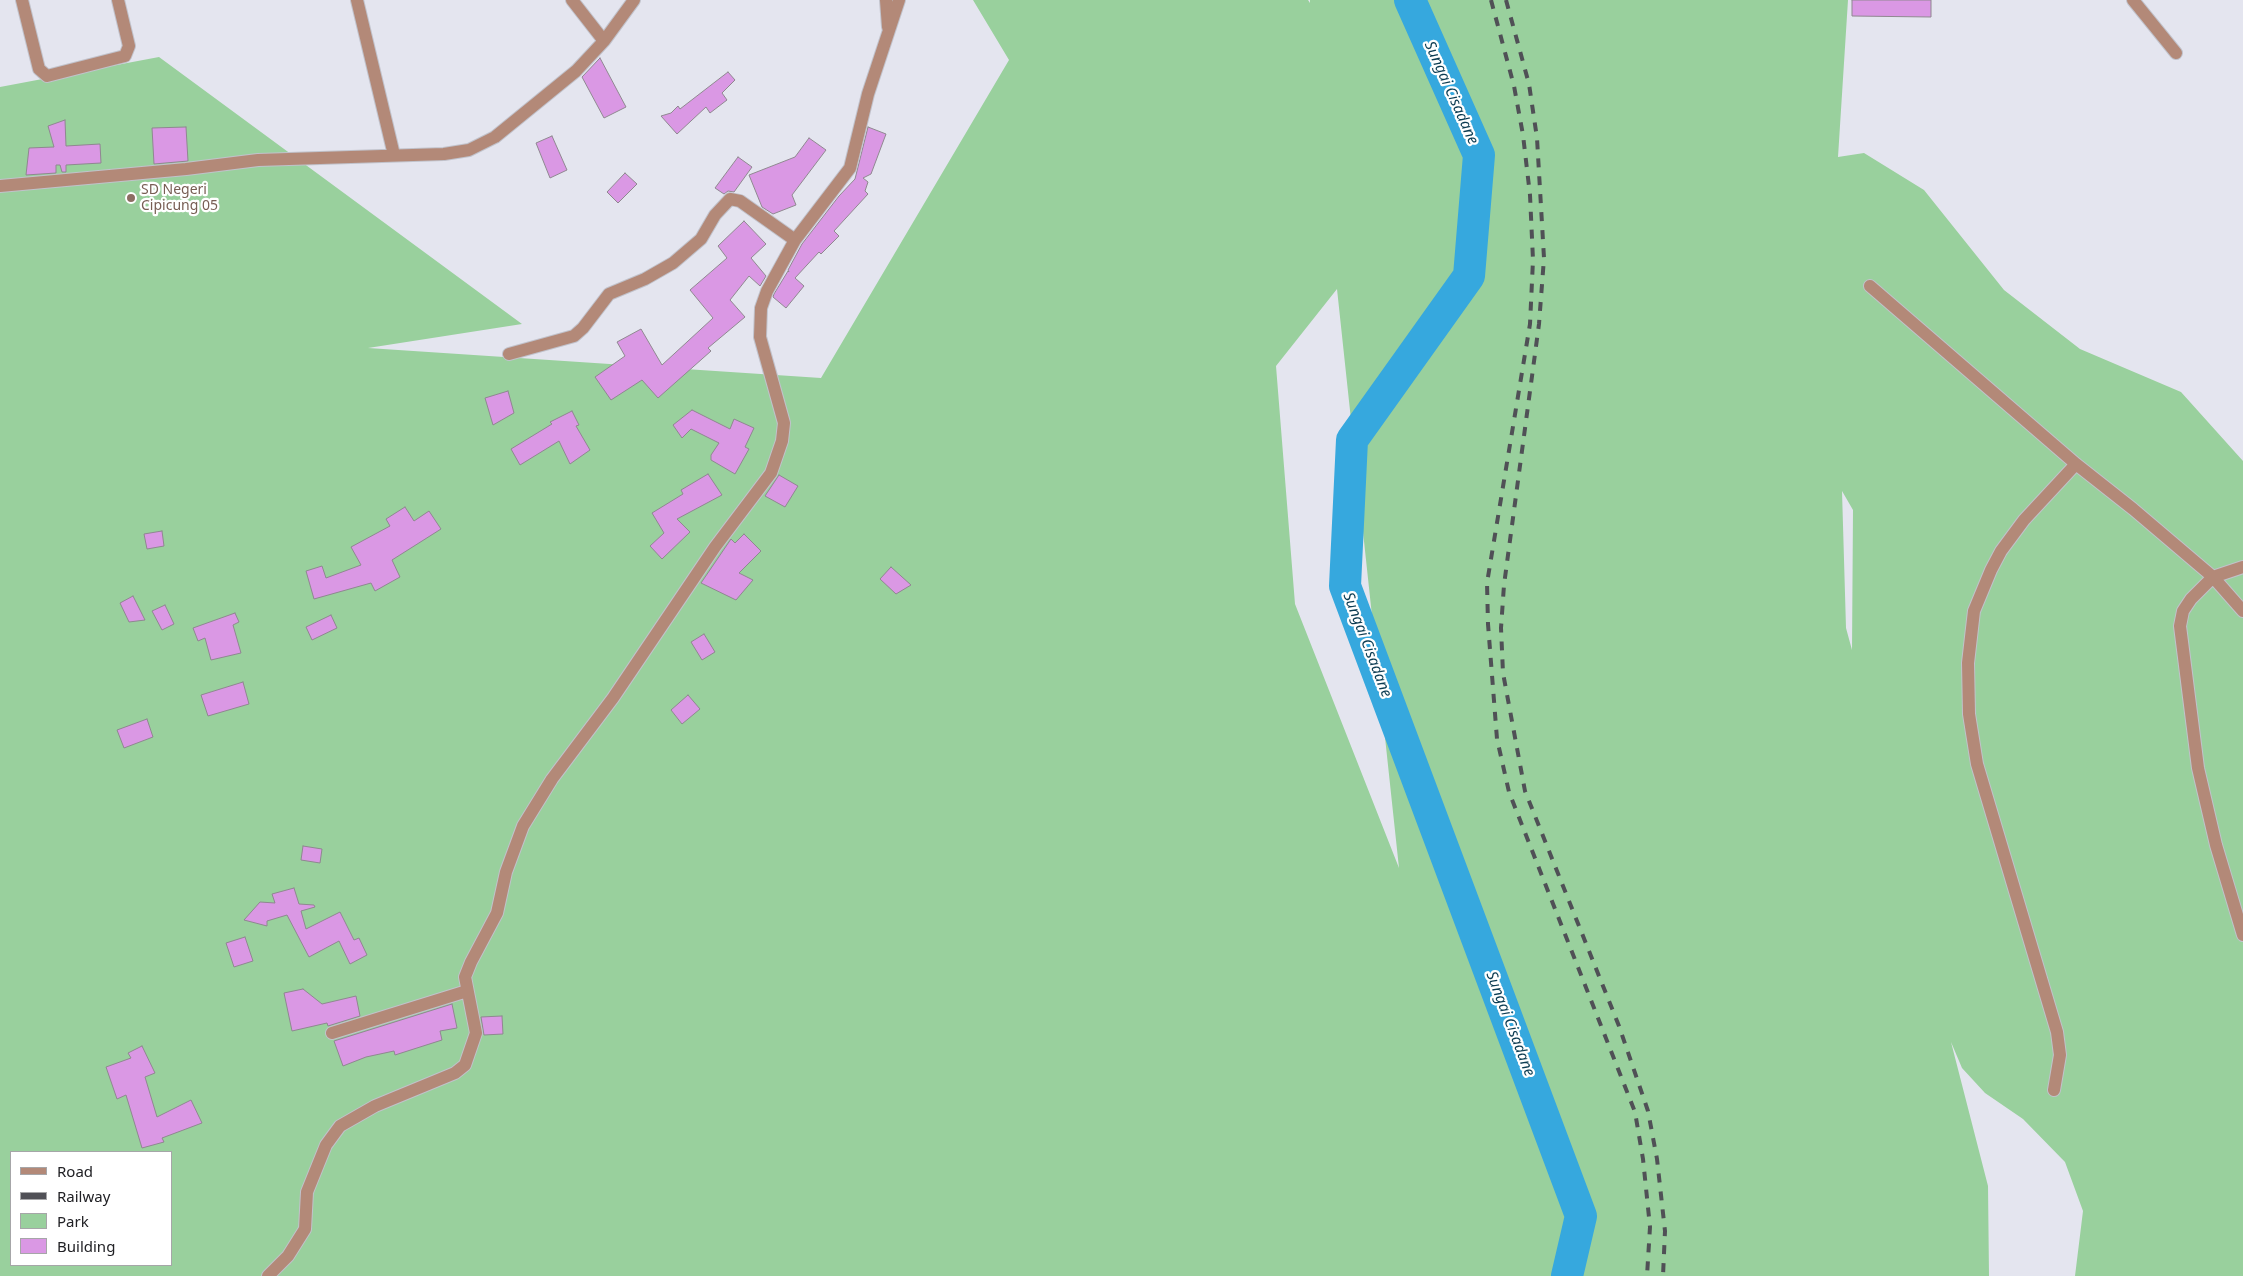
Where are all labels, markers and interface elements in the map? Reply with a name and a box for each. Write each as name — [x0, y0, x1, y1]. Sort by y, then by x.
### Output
water label: Sungai Cisadane — [1420, 39, 1482, 147]
place label: SD Negeri Cipicung 05 — [141, 182, 218, 214]
marker: SD Negeri Cipicung 05 — [125, 192, 137, 204]
water label: Sungai Cisadane — [1339, 590, 1395, 700]
water label: Sungai Cisadane — [1482, 969, 1538, 1079]
legend — [10, 1151, 172, 1266]
text: Road — [57, 1161, 93, 1181]
text: Railway — [57, 1186, 110, 1206]
text: Park — [57, 1211, 89, 1231]
text: Building — [57, 1236, 115, 1256]

